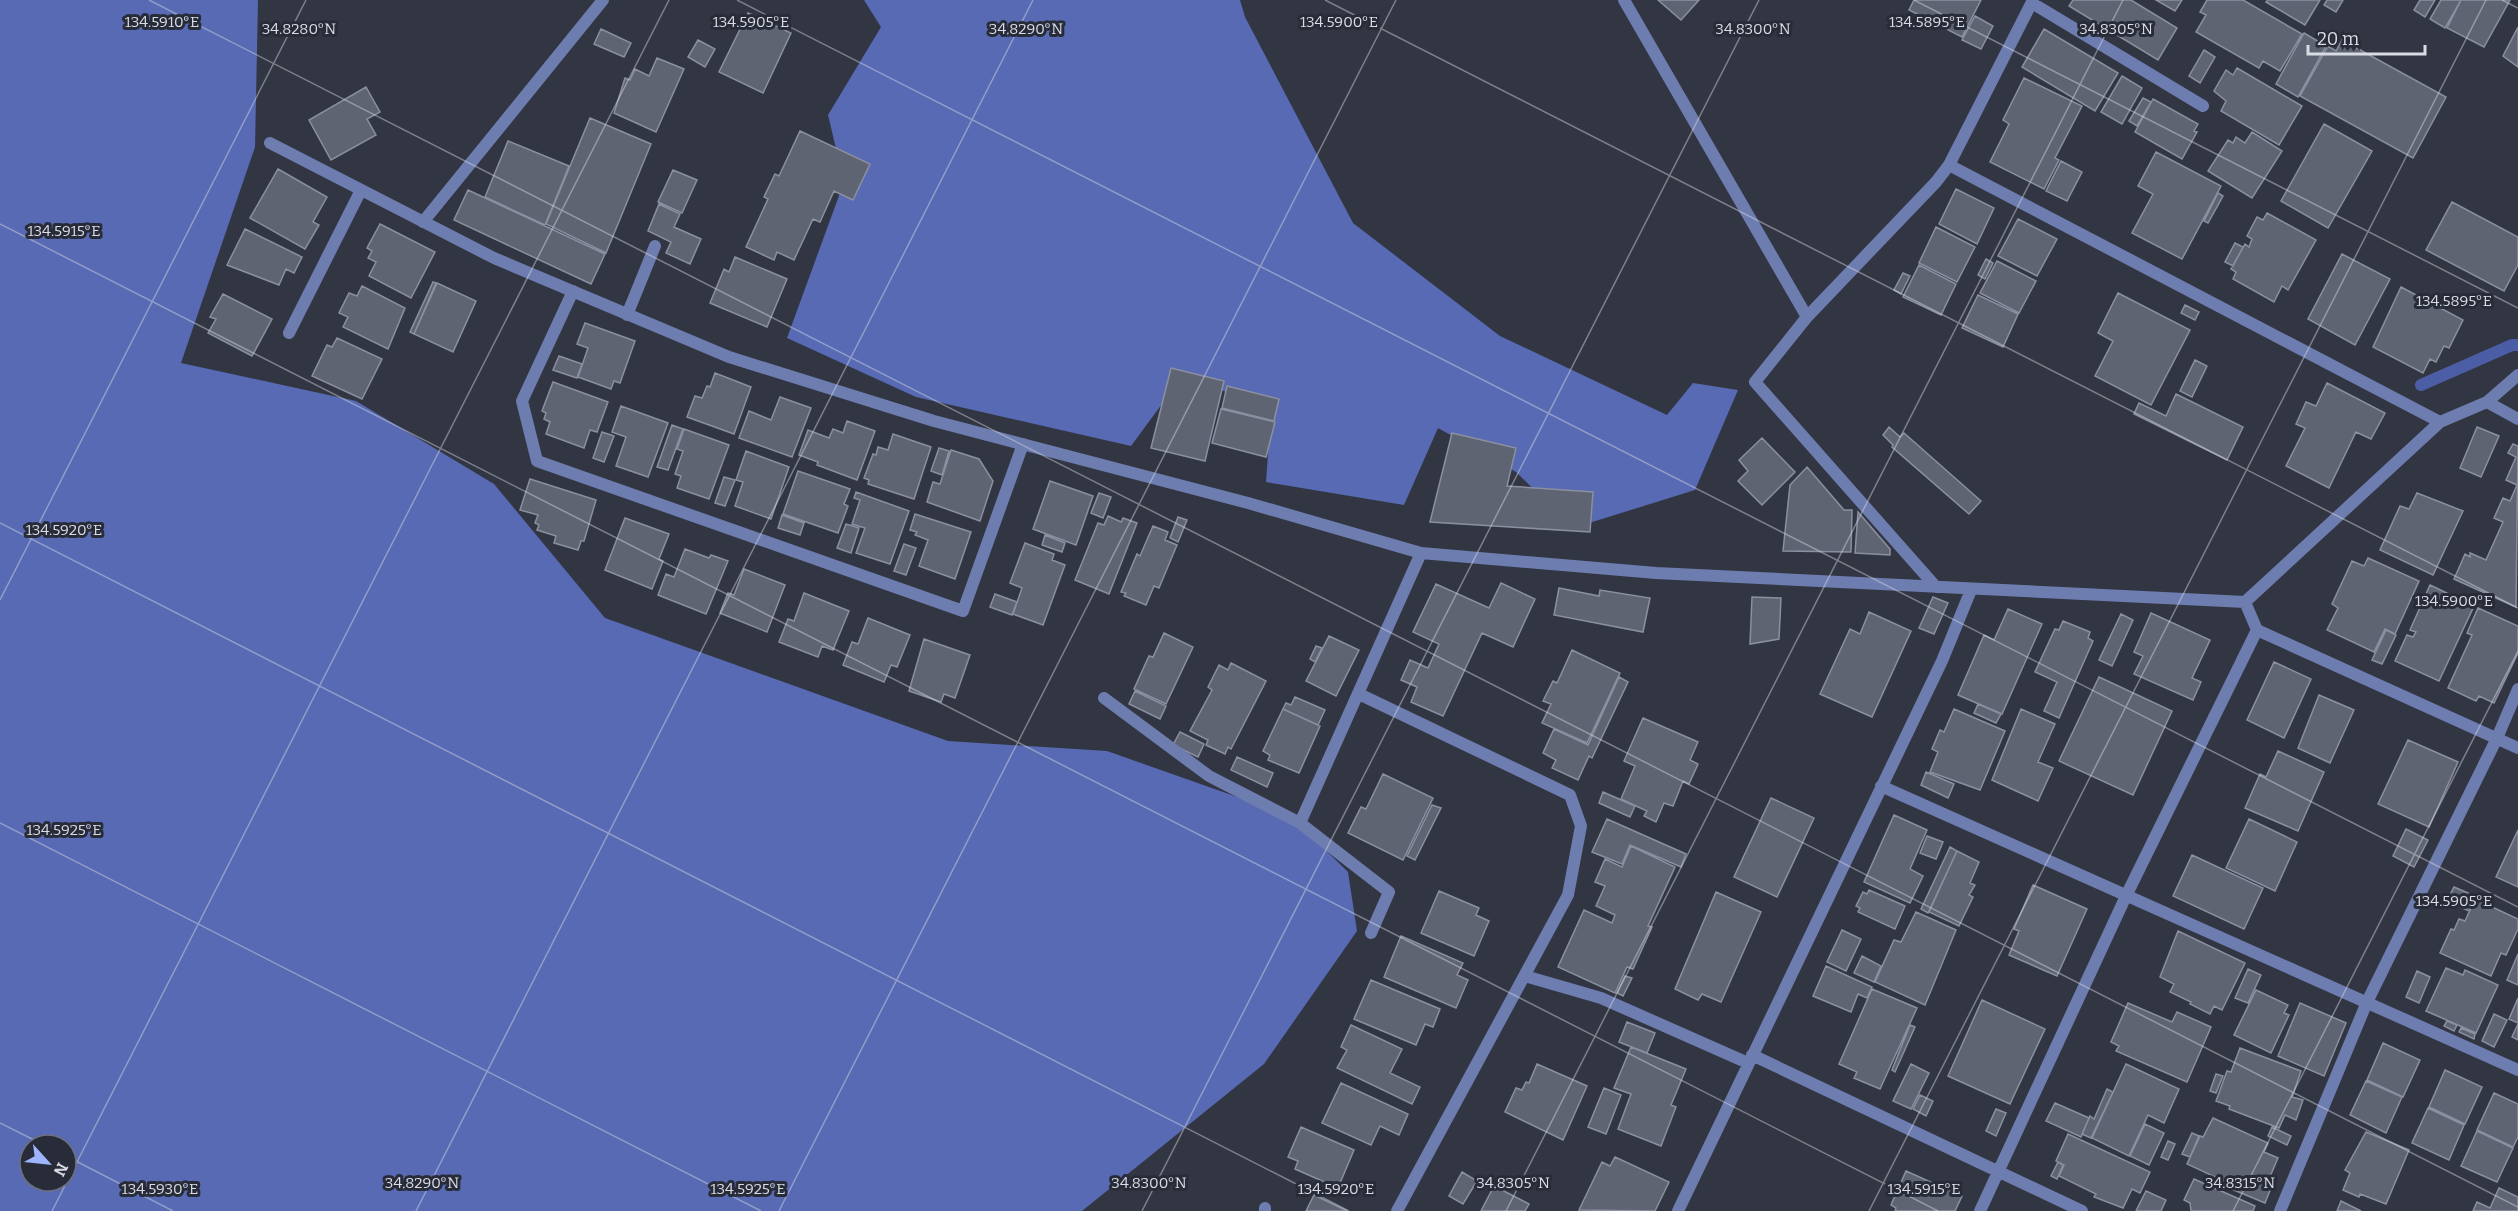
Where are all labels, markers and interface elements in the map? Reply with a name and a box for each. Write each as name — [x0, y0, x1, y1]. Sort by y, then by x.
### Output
text: 134.5910°E — [125, 13, 199, 31]
text: 134.5905°E — [713, 13, 789, 31]
text: 134.5900°E — [1300, 13, 1378, 31]
text: 134.5895°E — [1889, 13, 1965, 31]
scale bar — [2308, 18, 2425, 56]
text: 34.8280°N — [262, 20, 336, 38]
text: 34.8290°N — [989, 20, 1063, 38]
text: 34.8300°N — [1715, 20, 1791, 38]
text: 34.8305°N — [2079, 20, 2153, 38]
text: 20 m — [2317, 28, 2359, 50]
text: 134.5915°E — [27, 222, 101, 240]
text: 134.5895°E — [2416, 292, 2492, 310]
text: 134.5920°E — [26, 521, 102, 539]
text: 134.5900°E — [2415, 592, 2493, 610]
text: 134.5925°E — [26, 821, 102, 839]
text: 134.5905°E — [2416, 892, 2492, 910]
north arrow — [18, 1133, 78, 1193]
text: N — [50, 1160, 72, 1179]
text: 34.8290°N — [385, 1174, 459, 1192]
text: 34.8300°N — [1111, 1174, 1187, 1192]
text: 34.8305°N — [1476, 1174, 1550, 1192]
text: 34.8315°N — [2205, 1174, 2275, 1192]
text: 134.5930°E — [122, 1180, 198, 1198]
text: 134.5925°E — [710, 1180, 786, 1198]
text: 134.5920°E — [1298, 1180, 1374, 1198]
text: 134.5915°E — [1887, 1180, 1961, 1198]

